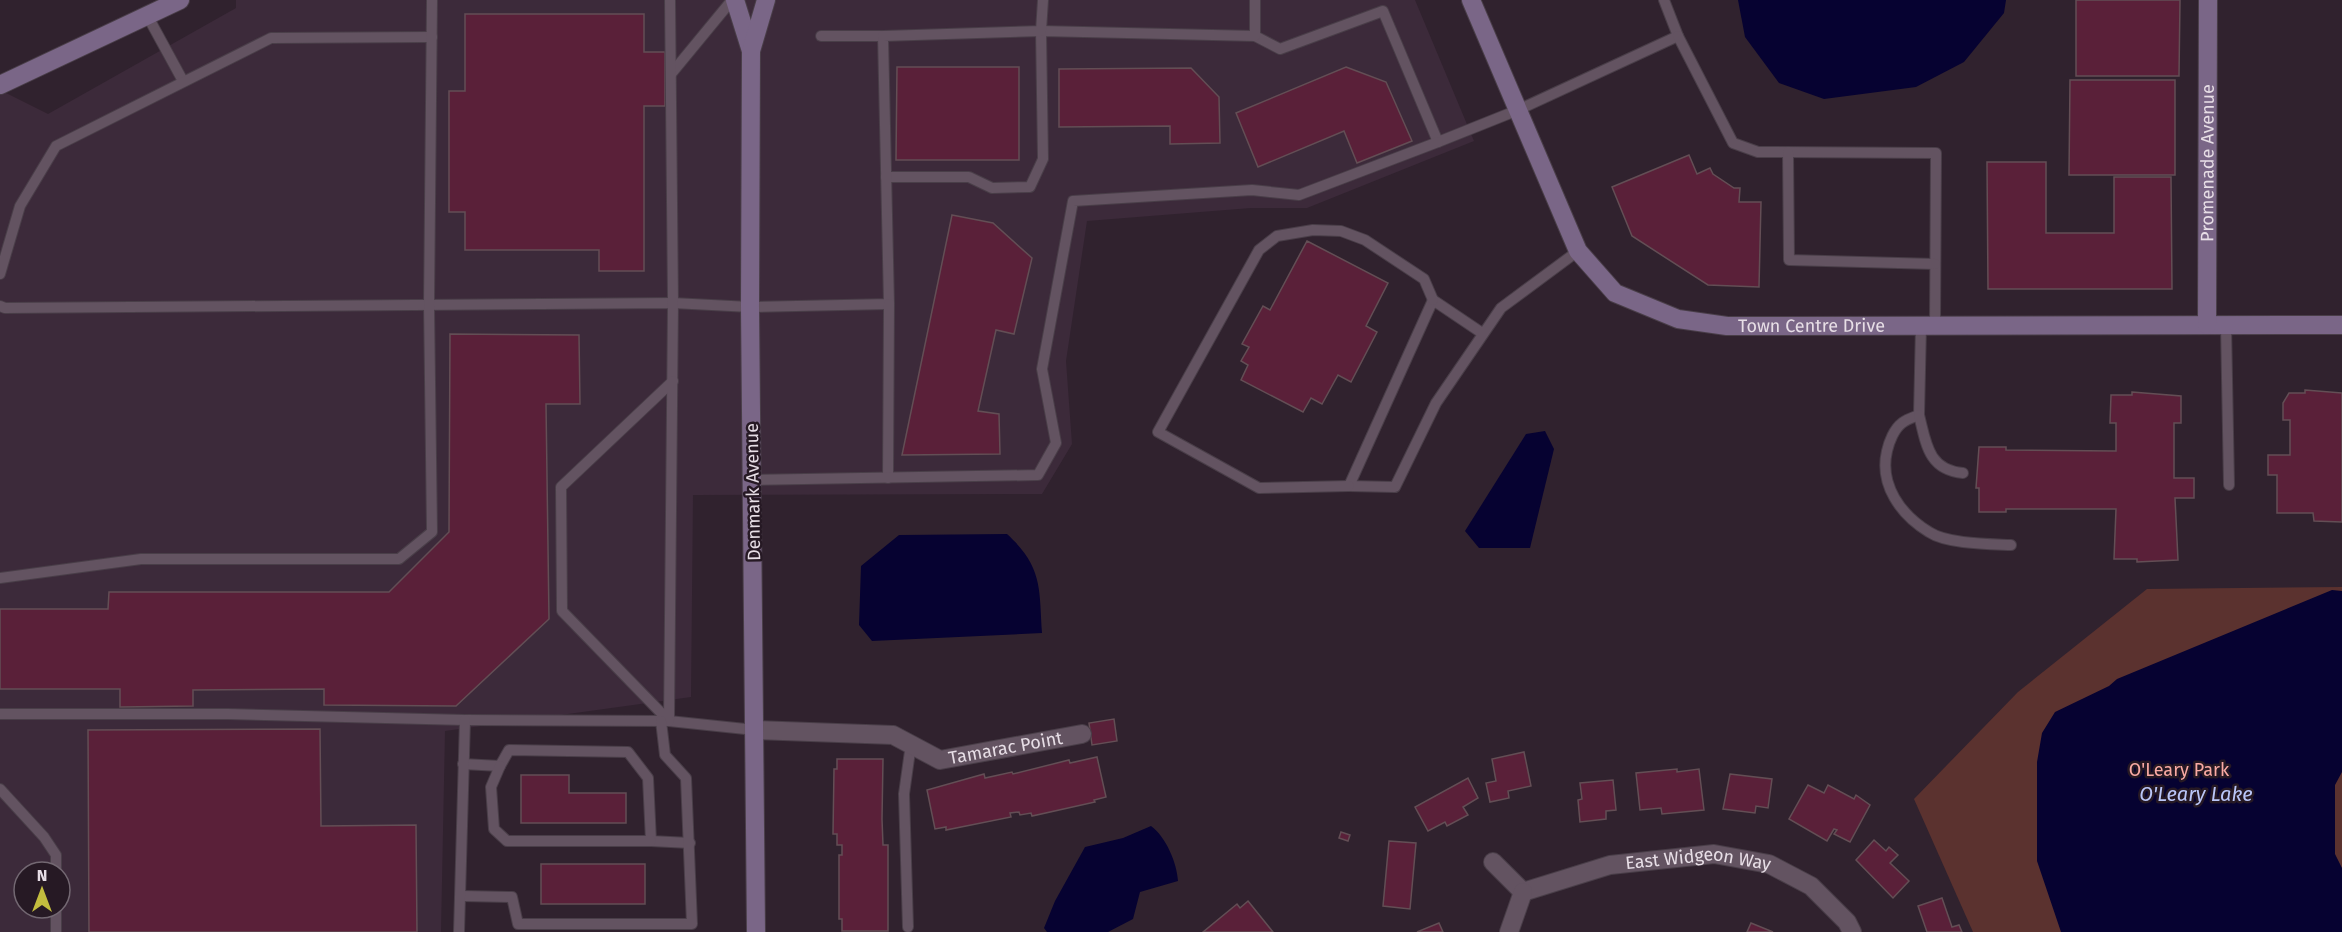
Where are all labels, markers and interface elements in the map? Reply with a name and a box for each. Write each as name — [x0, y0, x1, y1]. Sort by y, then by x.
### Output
street label: Promenade Avenue — [2196, 84, 2219, 242]
street label: Town Centre Drive — [1738, 315, 1885, 337]
street label: Denmark Avenue — [741, 423, 765, 561]
street label: Tamarac Point — [947, 727, 1065, 769]
park label: O'Leary Park — [2129, 759, 2230, 781]
water label: O'Leary Lake — [2139, 782, 2253, 806]
street label: East Widgeon Way — [1624, 843, 1773, 875]
north arrow — [12, 860, 72, 920]
text: N — [37, 866, 47, 885]

